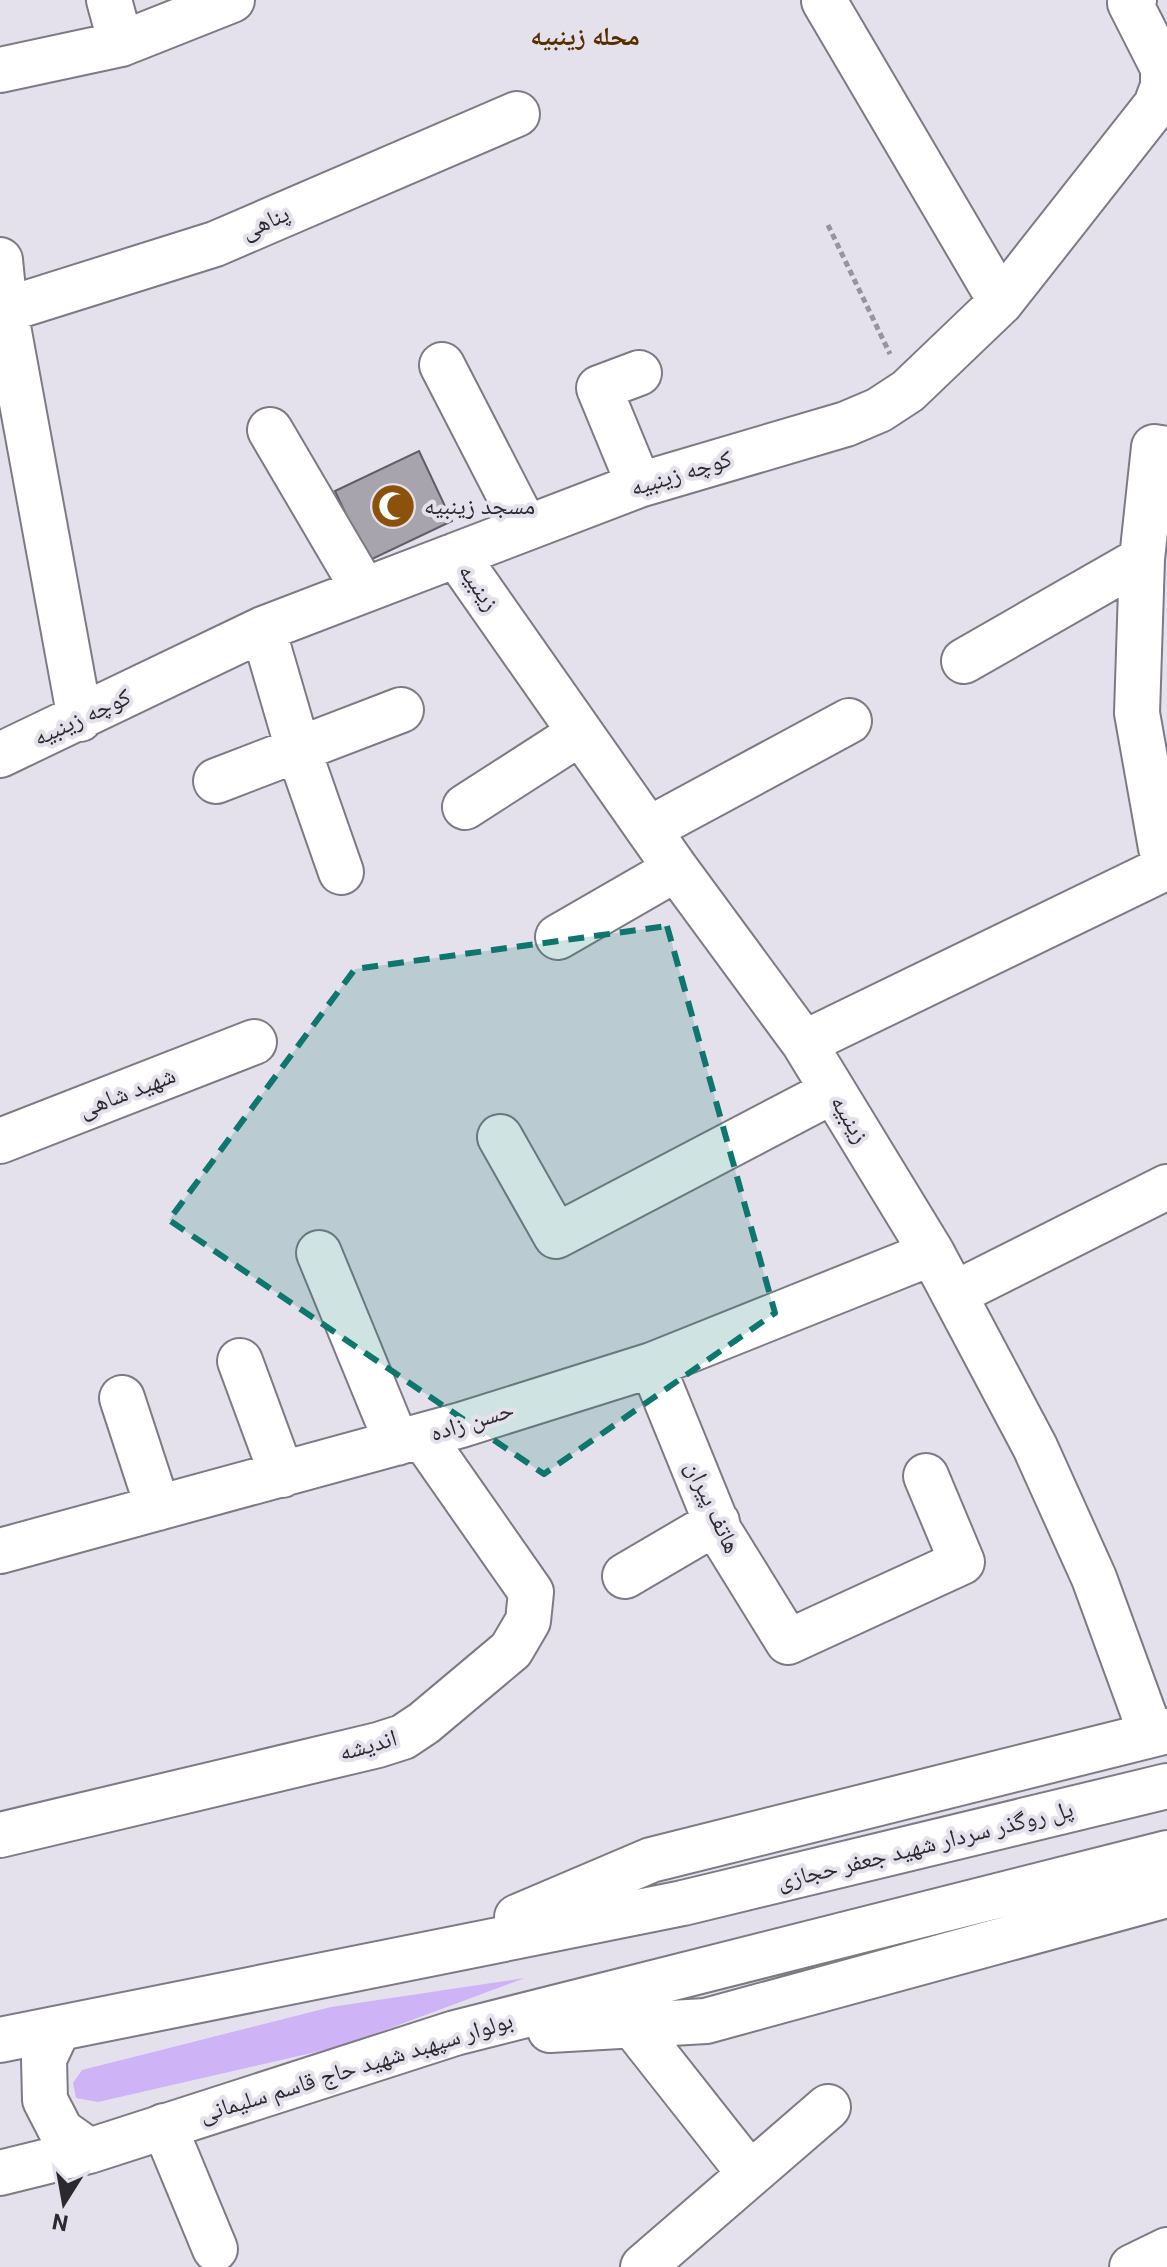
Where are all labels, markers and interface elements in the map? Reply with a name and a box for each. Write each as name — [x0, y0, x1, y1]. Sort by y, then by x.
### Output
district label: محله زینبیه — [530, 21, 640, 51]
street label: پناهی — [236, 199, 294, 245]
street label: کوچه زینبیه — [627, 444, 735, 502]
mosque icon: مسجد زینبیه — [369, 482, 417, 530]
place label: مسجد زینبیه — [424, 492, 535, 520]
street label: زینبیه — [453, 558, 505, 616]
street label: کوچه زینبیه — [29, 682, 135, 752]
street label: شهید شاهی — [75, 1061, 179, 1123]
street label: زینبیه — [825, 1090, 875, 1148]
street label: حسن زاده — [427, 1395, 517, 1447]
street label: هاتف پیران — [679, 1456, 746, 1558]
street label: اندیشه — [336, 1723, 400, 1767]
street label: پل روگذر سردار شهید جعفر حجازی — [774, 1795, 1076, 1896]
street label: بولوار سپهبد شهید حاج قاسم سلیمانی — [196, 2006, 517, 2130]
north arrow — [24, 2163, 104, 2243]
text: N — [50, 2208, 70, 2236]

